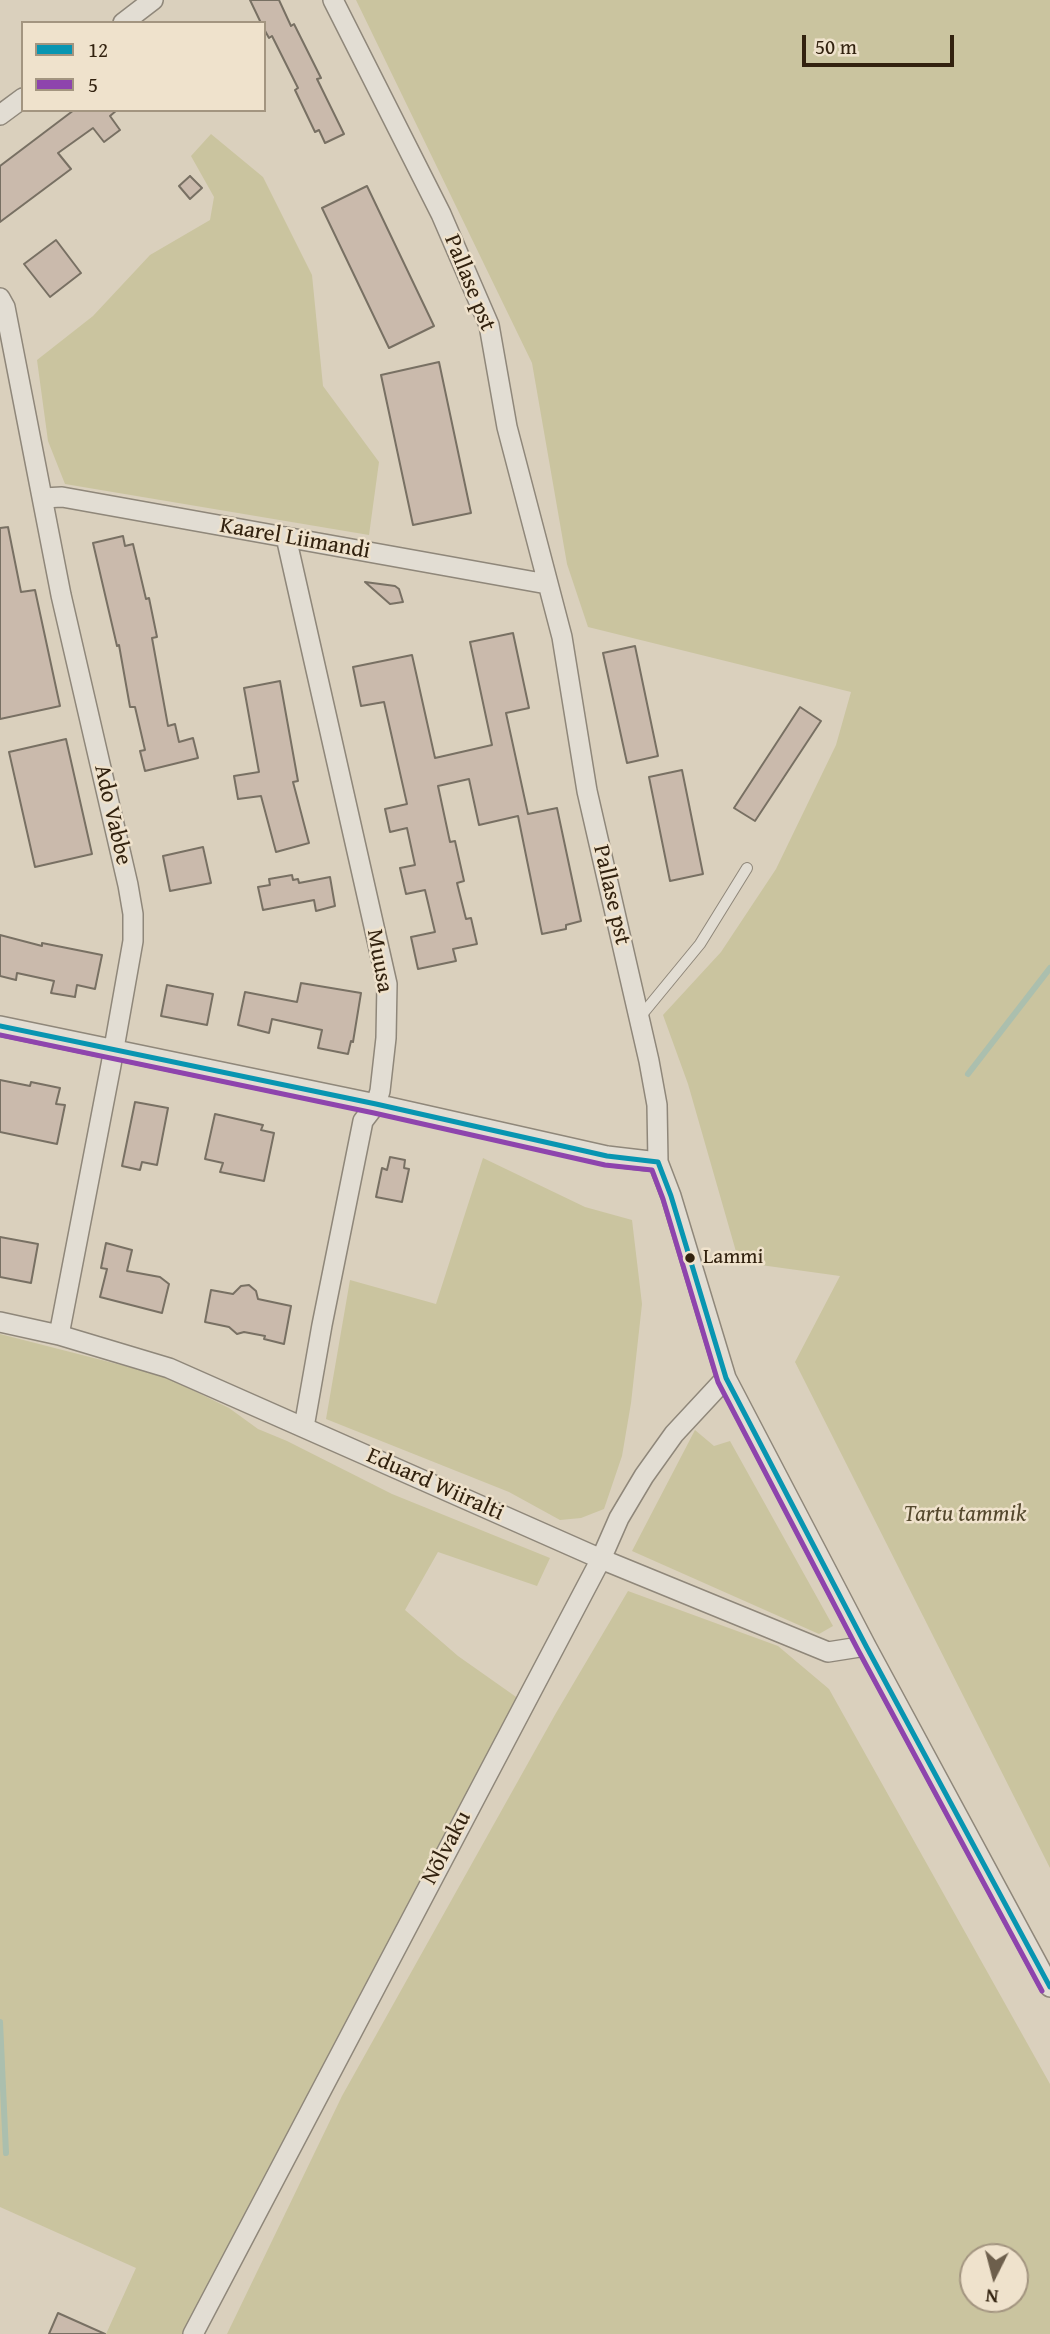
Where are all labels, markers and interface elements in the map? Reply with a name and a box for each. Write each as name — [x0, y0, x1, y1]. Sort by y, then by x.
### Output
legend — [21, 21, 266, 112]
scale bar — [805, 21, 957, 65]
text: 50 m — [815, 31, 857, 62]
text: 12 — [88, 34, 108, 65]
text: 5 — [88, 69, 98, 100]
street label: Pallase pst — [437, 231, 501, 335]
street label: Kaarel Liimandi — [218, 512, 372, 566]
street label: Ado Vabbe — [87, 762, 137, 868]
street label: Pallase pst — [586, 842, 636, 948]
street label: Muusa — [360, 927, 398, 995]
place label: Lammi — [703, 1245, 763, 1271]
marker: Lammi — [683, 1251, 697, 1265]
street label: Eduard Wiiralti — [362, 1442, 508, 1528]
park label: Tartu tammik — [904, 1501, 1026, 1529]
street label: Nõlvaku — [416, 1807, 478, 1889]
north arrow — [959, 2243, 1029, 2313]
text: N — [984, 2282, 1000, 2311]

